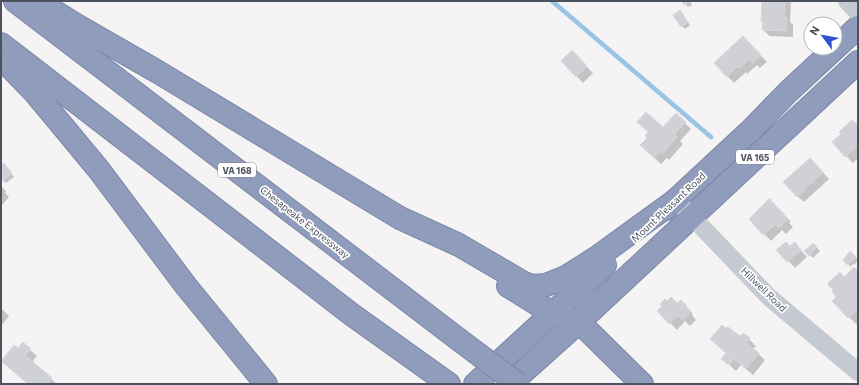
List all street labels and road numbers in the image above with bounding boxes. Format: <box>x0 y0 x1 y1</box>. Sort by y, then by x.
road number: VA 165 <box>736 150 774 164</box>
road number: VA 168 <box>218 163 256 177</box>
street label: Mount Pleasant Road <box>628 169 708 244</box>
street label: Chesapeake Expressway <box>258 183 352 261</box>
street label: Hillwell Road <box>739 264 789 314</box>

